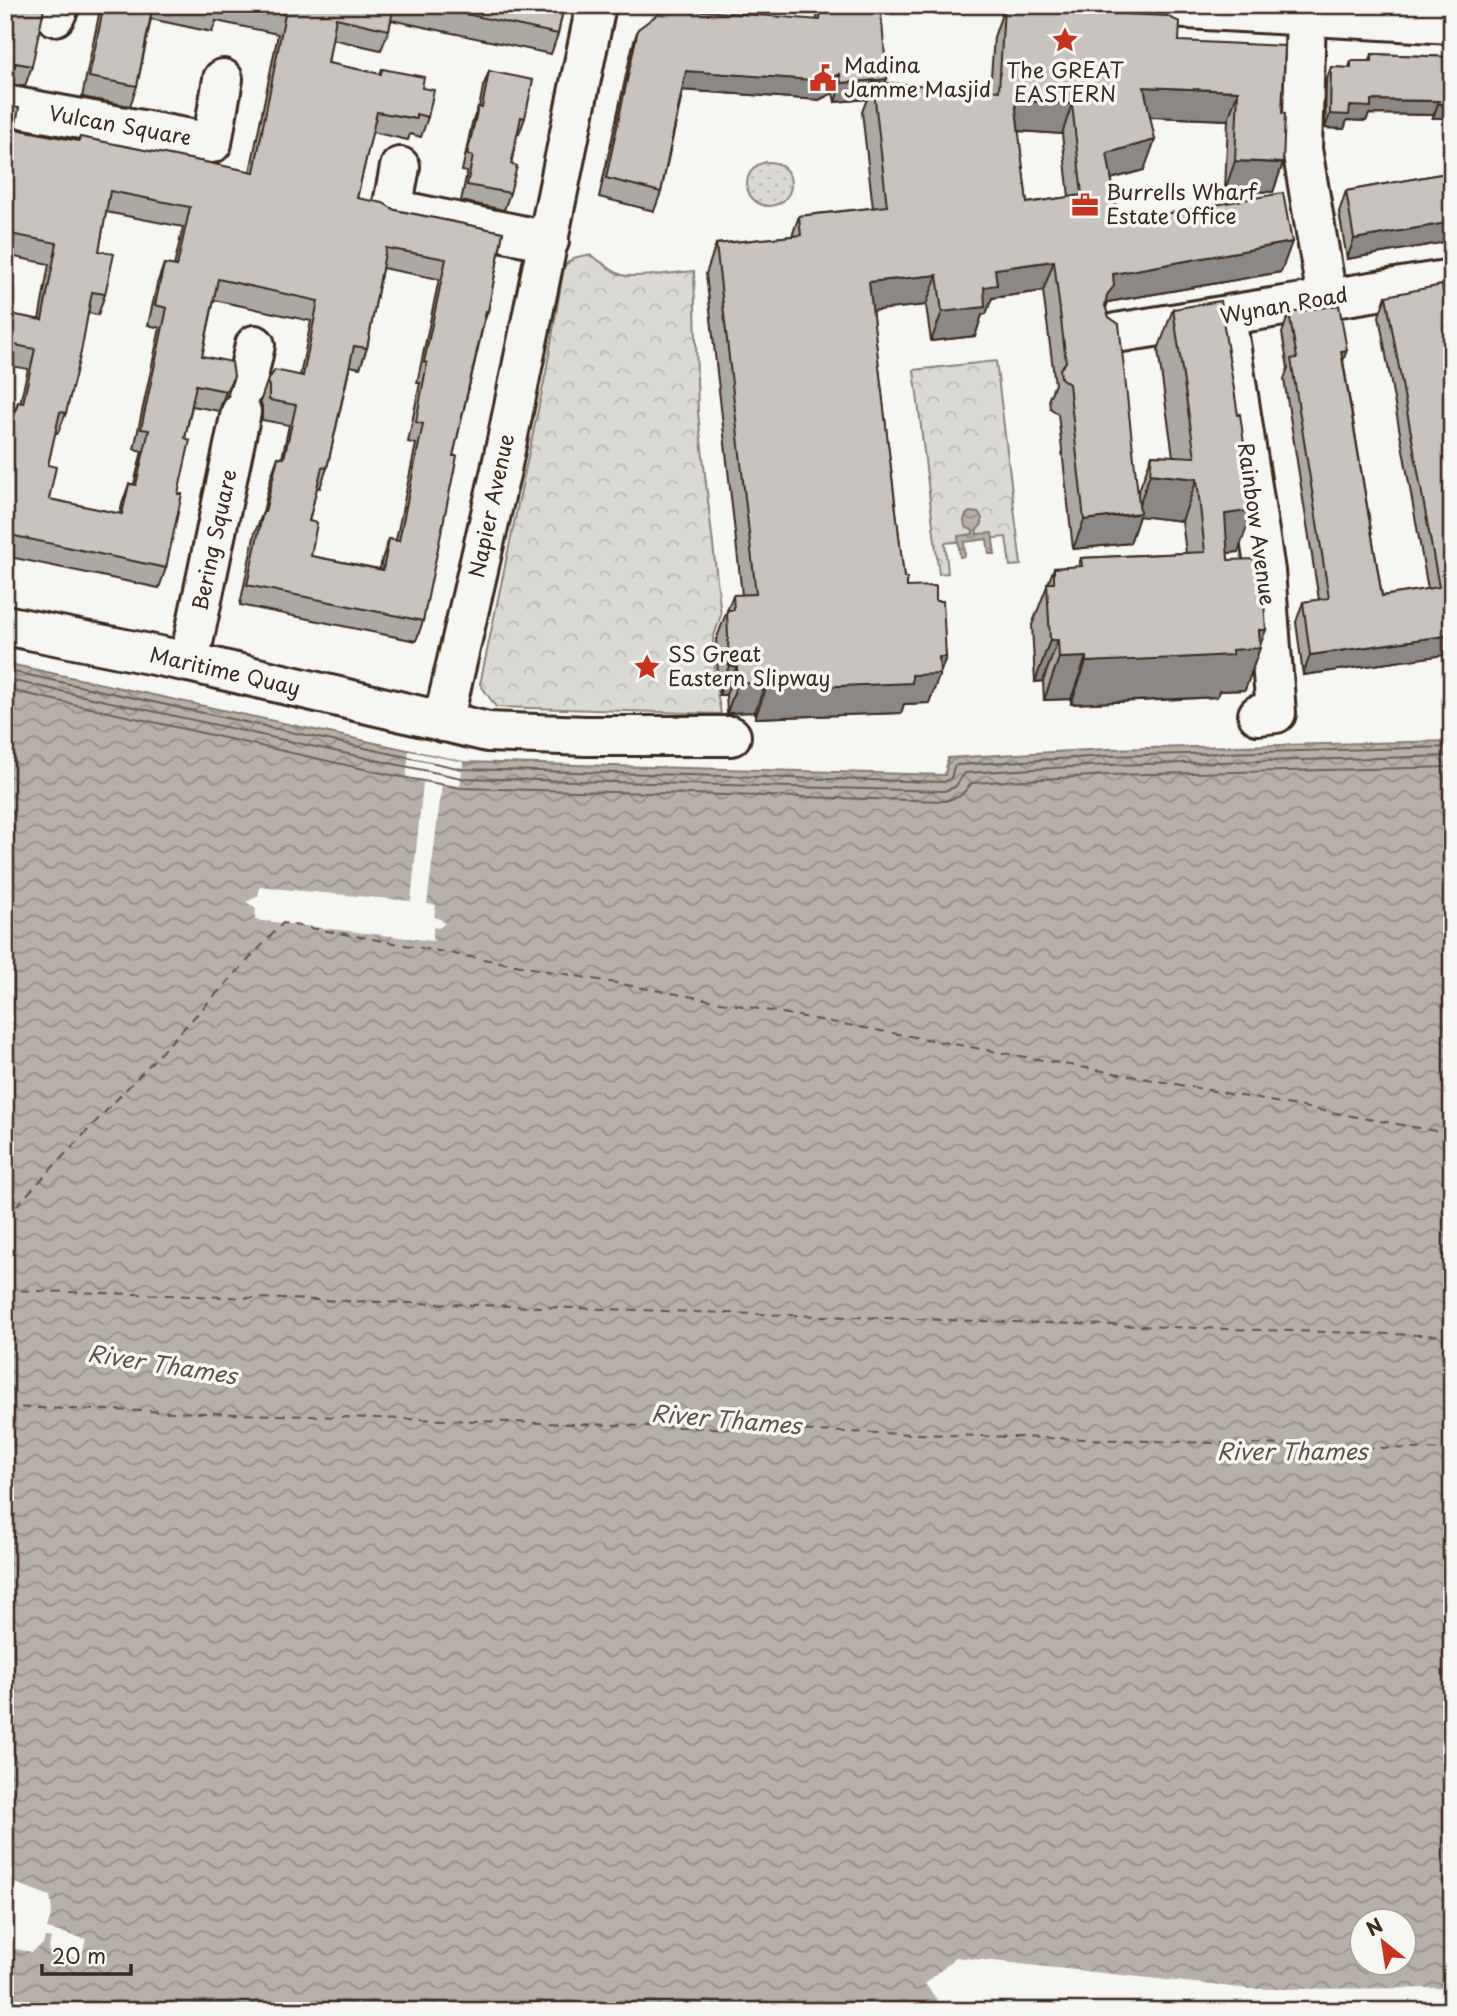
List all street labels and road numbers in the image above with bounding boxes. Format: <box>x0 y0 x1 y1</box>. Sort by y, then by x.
street label: Vulcan Square <box>47 96 194 152</box>
street label: Wynan Road <box>1217 277 1350 331</box>
street label: Napier Avenue <box>459 431 521 581</box>
street label: Rainbow Avenue <box>1231 440 1285 607</box>
street label: Bering Square <box>182 466 244 613</box>
street label: Maritime Quay <box>147 637 304 703</box>

